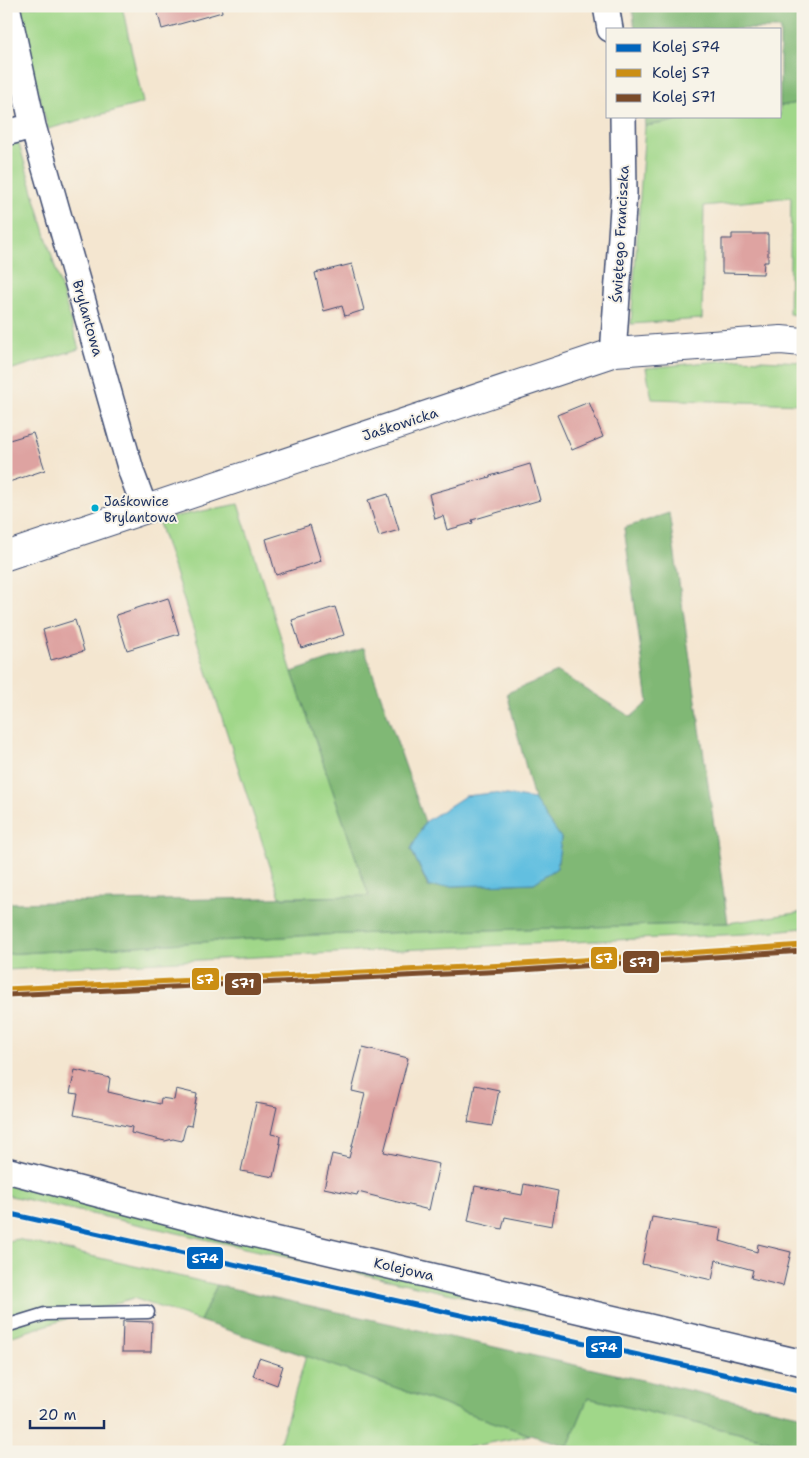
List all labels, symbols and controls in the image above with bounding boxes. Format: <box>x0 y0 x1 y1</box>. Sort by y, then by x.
legend <box>606 28 782 118</box>
text: Kolej S74 <box>652 37 720 57</box>
text: Kolej S7 <box>652 63 710 83</box>
text: Kolej S71 <box>652 87 716 107</box>
street label: Świętego Franciszka <box>607 165 633 303</box>
street label: Brylantowa <box>69 278 108 358</box>
street label: Jaśkowicka <box>360 403 440 445</box>
place label: Jaśkowice Brylantowa <box>104 493 177 526</box>
marker: Jaśkowice Brylantowa <box>90 503 100 513</box>
line badge: S7 <box>590 946 618 970</box>
text: S7 <box>595 949 613 967</box>
line badge: S71 <box>622 950 660 974</box>
text: S71 <box>629 953 653 971</box>
line badge: S7 <box>191 967 220 991</box>
text: S7 <box>196 970 214 988</box>
line badge: S71 <box>224 972 262 996</box>
text: S71 <box>231 974 255 992</box>
line badge: S74 <box>186 1246 224 1270</box>
text: S74 <box>191 1249 219 1267</box>
street label: Kolejowa <box>372 1253 436 1285</box>
line badge: S74 <box>585 1335 623 1359</box>
text: S74 <box>590 1338 618 1356</box>
scale bar <box>30 1398 104 1430</box>
text: 20 m <box>38 1405 77 1425</box>

